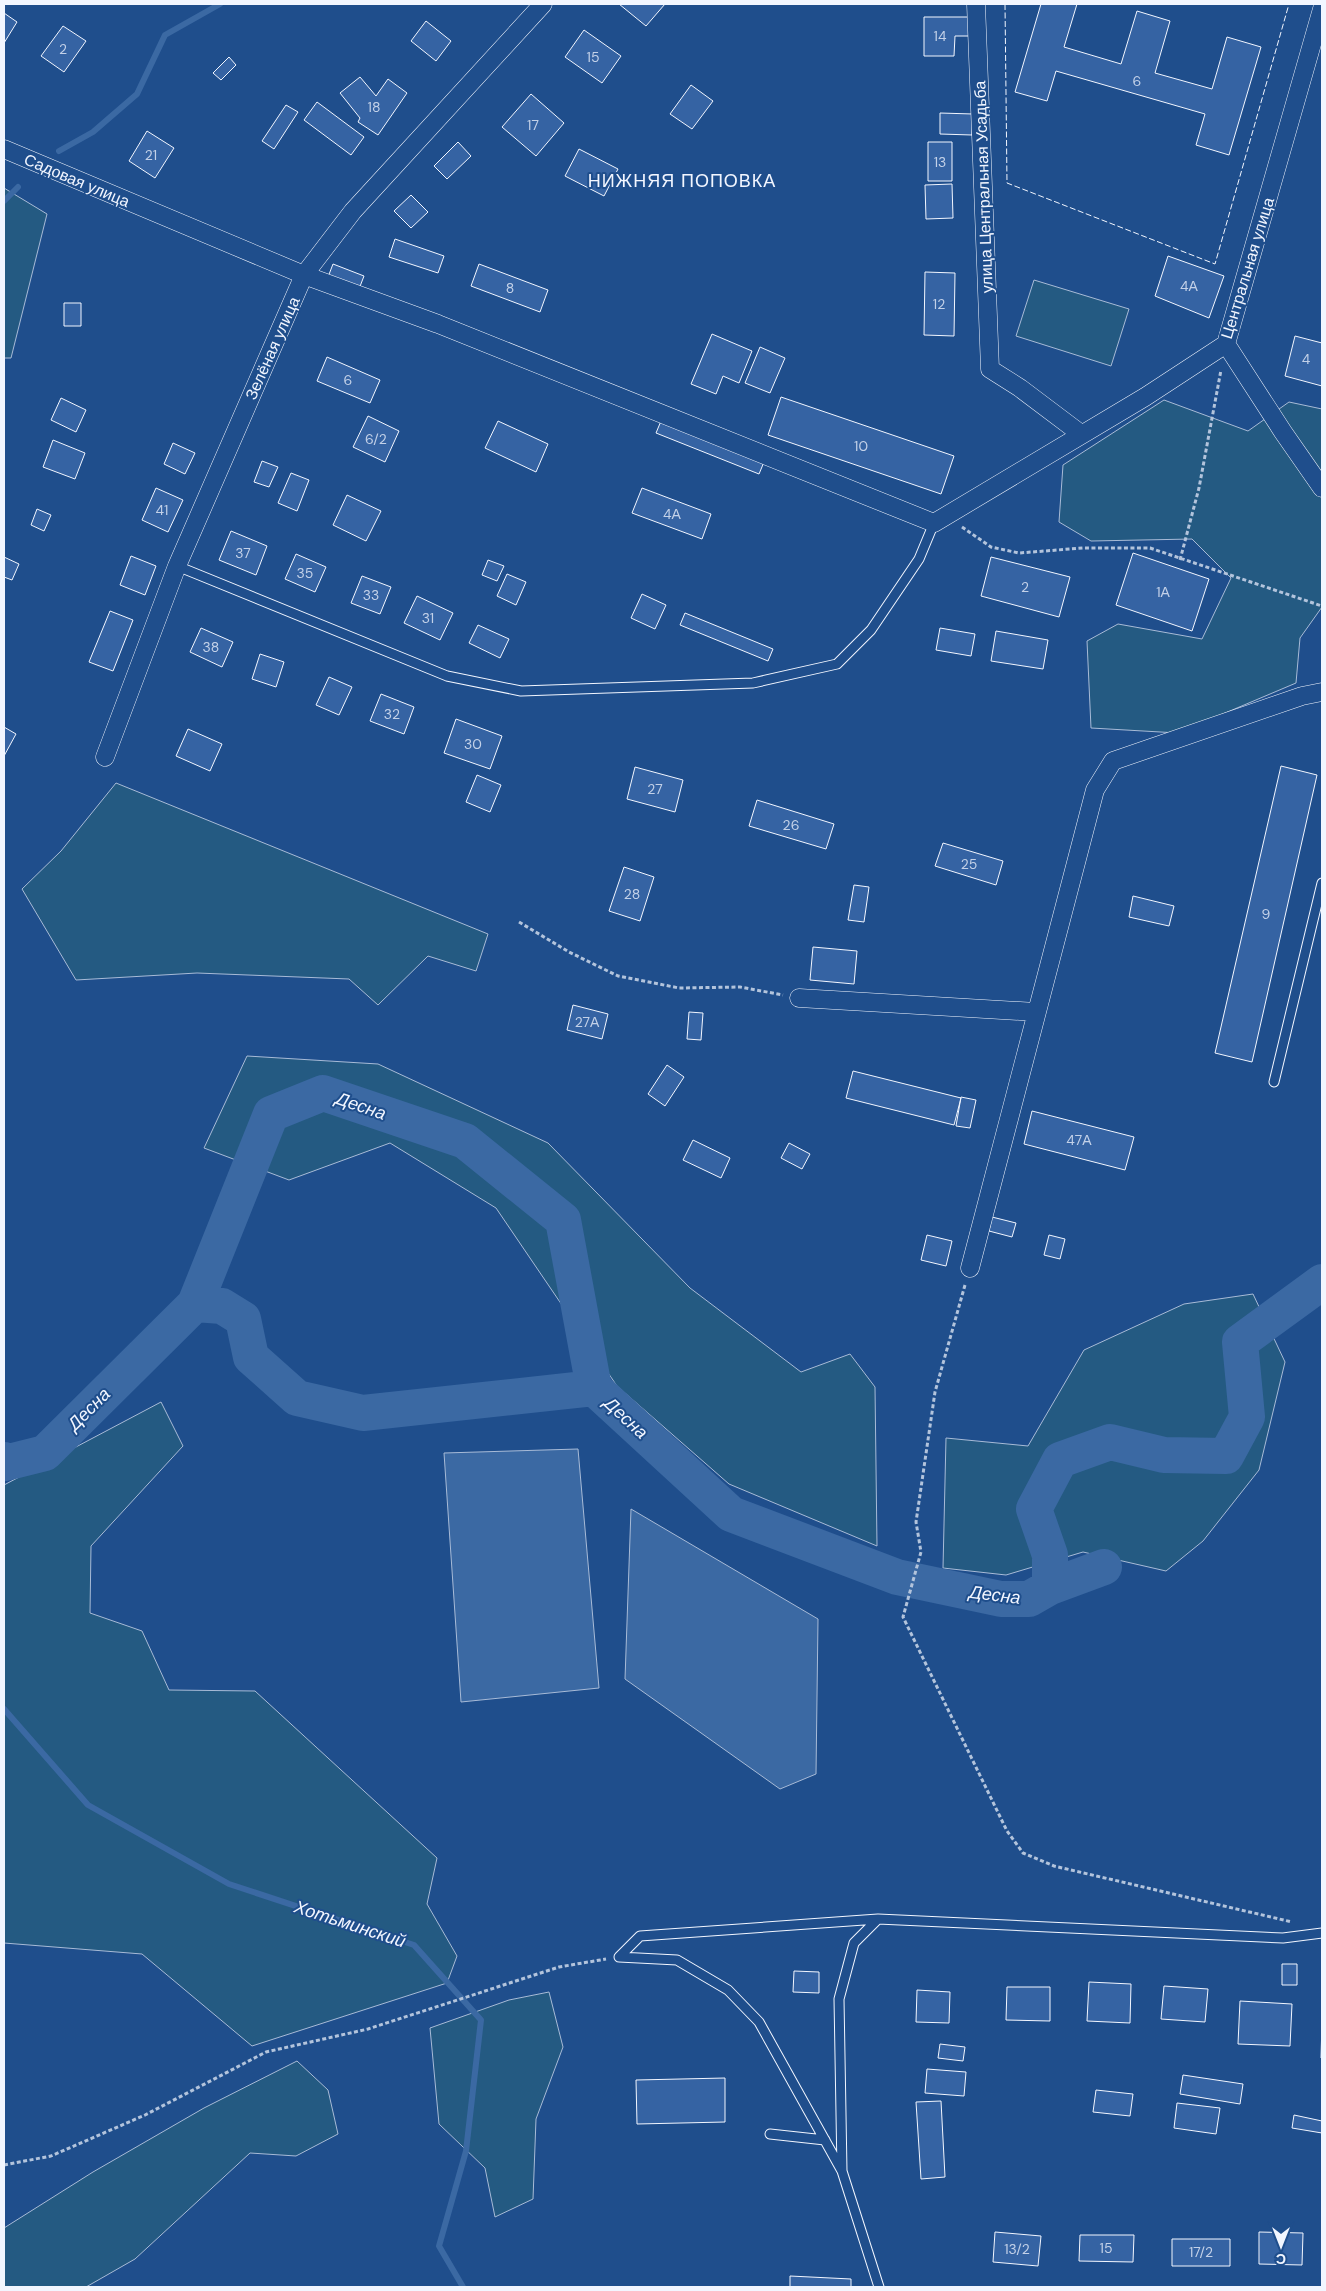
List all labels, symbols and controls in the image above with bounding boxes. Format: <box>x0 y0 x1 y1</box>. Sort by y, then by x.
house number: 14 <box>934 27 947 45</box>
house number: 2 <box>59 40 67 58</box>
house number: 15 <box>587 48 599 66</box>
house number: 6 <box>1133 72 1141 90</box>
street label: улица Центральная Усадьба <box>969 80 998 294</box>
house number: 18 <box>368 98 380 116</box>
house number: 17 <box>527 116 539 134</box>
house number: 21 <box>145 146 157 164</box>
street label: Садовая улица <box>21 149 133 212</box>
house number: 13 <box>934 153 946 171</box>
district label: НИЖНЯЯ ПОПОВКА <box>588 169 776 193</box>
street label: Центральная улица <box>1216 195 1279 342</box>
house number: 4А <box>1180 277 1199 295</box>
house number: 8 <box>506 279 514 297</box>
street label: Зелёная улица <box>240 293 305 403</box>
house number: 12 <box>933 295 945 313</box>
house number: 4 <box>1302 350 1311 368</box>
house number: 6 <box>344 371 352 389</box>
house number: 6/2 <box>365 430 387 448</box>
house number: 10 <box>854 437 868 455</box>
house number: 41 <box>156 501 168 519</box>
house number: 4А <box>663 505 682 523</box>
house number: 37 <box>235 544 251 562</box>
house number: 35 <box>297 564 313 582</box>
house number: 2 <box>1021 578 1029 596</box>
house number: 1А <box>1156 583 1171 601</box>
house number: 33 <box>363 586 379 604</box>
house number: 31 <box>422 609 434 627</box>
house number: 38 <box>203 638 219 656</box>
house number: 32 <box>384 705 400 723</box>
house number: 30 <box>464 735 482 753</box>
house number: 27 <box>647 780 663 798</box>
house number: 26 <box>783 816 799 834</box>
house number: 25 <box>961 855 977 873</box>
house number: 28 <box>624 885 640 903</box>
house number: 9 <box>1262 905 1271 923</box>
house number: 27А <box>575 1013 600 1031</box>
water label: Десна <box>331 1086 389 1126</box>
house number: 47А <box>1066 1131 1092 1149</box>
water label: Десна <box>61 1382 116 1437</box>
water label: Десна <box>598 1390 653 1444</box>
water label: Десна <box>966 1580 1022 1610</box>
water label: Хотьминский <box>290 1894 409 1953</box>
north arrow <box>1256 2221 1306 2271</box>
house number: 15 <box>1100 2239 1112 2257</box>
house number: 13/2 <box>1004 2240 1030 2258</box>
house number: 17/2 <box>1189 2243 1213 2261</box>
text: С <box>1276 2250 1286 2268</box>

